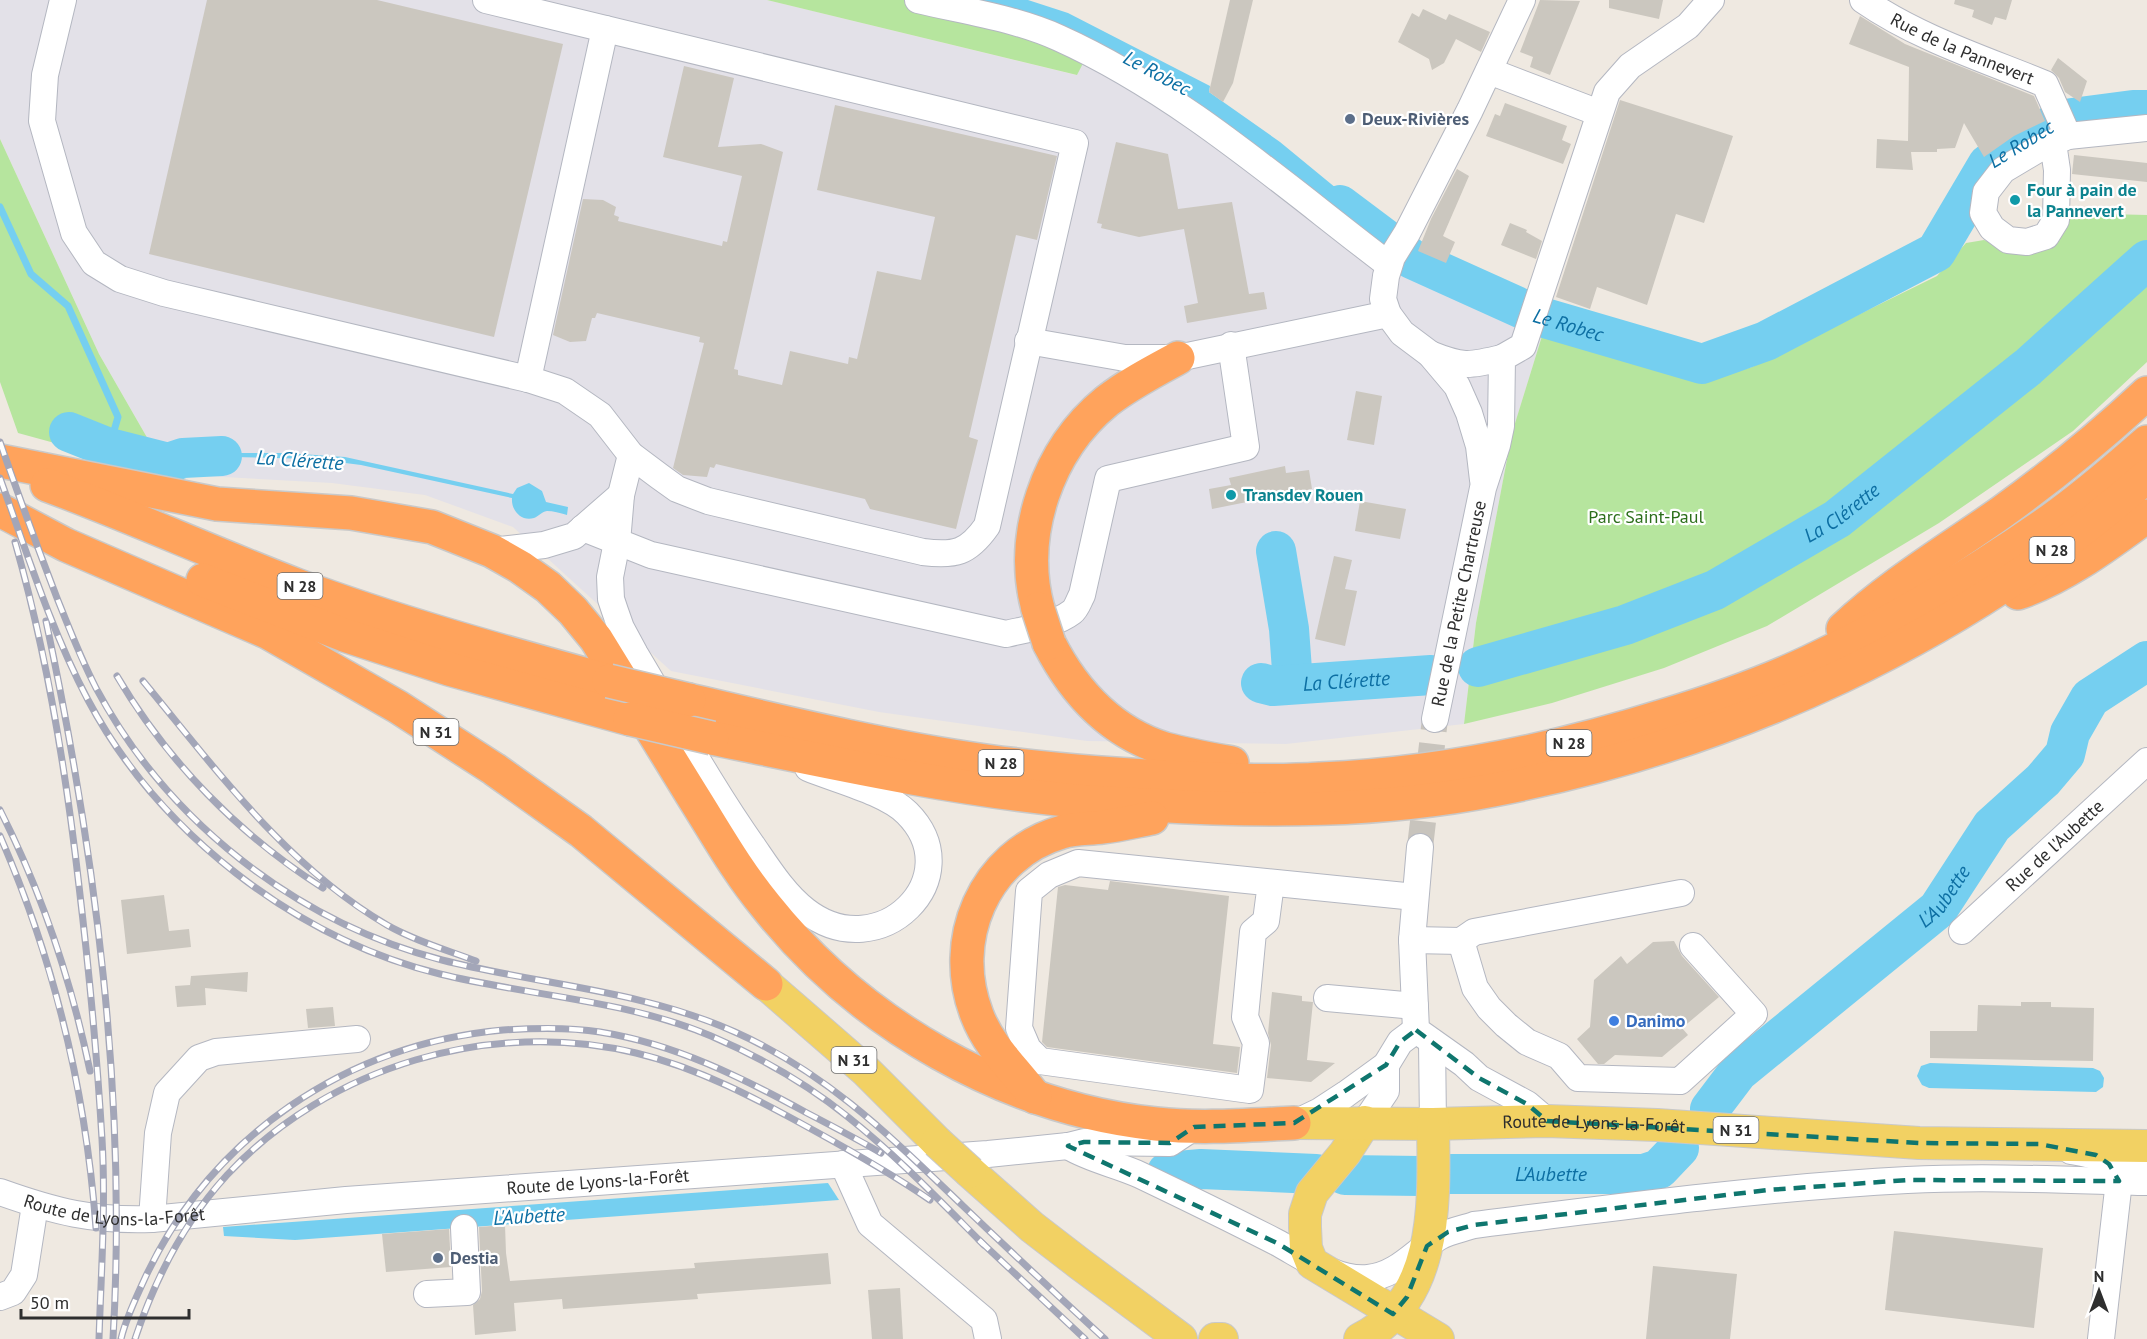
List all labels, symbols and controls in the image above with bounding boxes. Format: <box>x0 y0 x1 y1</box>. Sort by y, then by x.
street label: Rue de la Pannevert <box>1886 7 2038 89</box>
water label: Le Robec <box>1119 45 1196 102</box>
place label: Deux-Rivières <box>1362 107 1469 130</box>
marker: Deux-Rivières <box>1343 112 1357 126</box>
water label: Le Robec <box>1983 114 2059 174</box>
place label: Four à pain de la Pannevert <box>2027 178 2137 222</box>
marker: Four à pain de la Pannevert <box>2008 193 2022 207</box>
water label: Le Robec <box>1530 302 1607 348</box>
water label: La Clérette <box>256 444 345 476</box>
water label: La Clérette <box>1799 477 1886 549</box>
place label: Transdev Rouen <box>1243 483 1363 506</box>
marker: Transdev Rouen <box>1224 488 1238 502</box>
street label: Rue de la Petite Chartreuse <box>1426 498 1491 708</box>
park label: Parc Saint-Paul <box>1588 505 1704 528</box>
road number: N 28 <box>2030 537 2074 563</box>
road number: N 28 <box>278 573 322 599</box>
water label: La Clérette <box>1302 665 1392 697</box>
road number: N 31 <box>414 719 458 745</box>
road number: N 28 <box>1546 730 1592 756</box>
road number: N 28 <box>978 750 1024 776</box>
street label: Rue de l'Aubette <box>2001 795 2108 896</box>
water label: L'Aubette <box>1912 860 1976 933</box>
place label: Danimo <box>1626 1009 1686 1032</box>
marker: Danimo <box>1607 1014 1621 1028</box>
road number: N 31 <box>832 1047 876 1073</box>
street label: Route de Lyons-la-Forêt <box>1502 1109 1686 1138</box>
road number: N 31 <box>1714 1117 1758 1143</box>
water label: L'Aubette <box>1515 1161 1588 1187</box>
street label: Route de Lyons-la-Forêt <box>506 1163 690 1199</box>
street label: Route de Lyons-la-Forêt <box>21 1189 206 1230</box>
water label: L'Aubette <box>492 1201 566 1231</box>
place label: Destia <box>450 1246 499 1269</box>
marker: Destia <box>431 1251 445 1265</box>
north arrow <box>2069 1261 2129 1321</box>
text: N <box>2094 1266 2104 1286</box>
scale bar <box>21 1282 189 1320</box>
text: 50 m <box>30 1291 69 1314</box>

